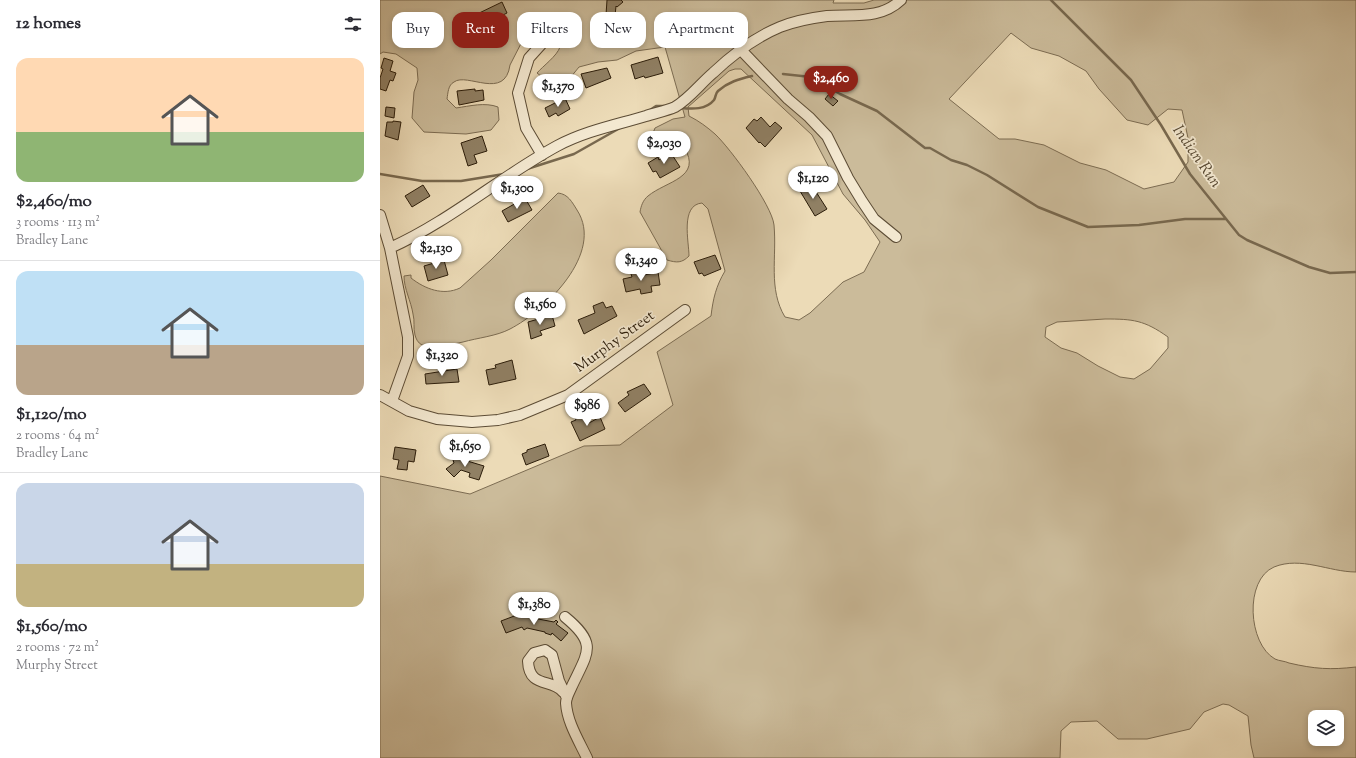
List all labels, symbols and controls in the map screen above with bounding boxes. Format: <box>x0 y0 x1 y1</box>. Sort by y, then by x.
text: 12 homes <box>16 12 81 36</box>
chip: Buy <box>392 12 444 48</box>
chip: Rent <box>452 12 509 48</box>
chip: Filters <box>517 12 582 48</box>
chip: New <box>590 12 646 48</box>
chip: Apartment <box>654 12 748 48</box>
icon: filters <box>342 13 364 35</box>
pin: $2,460 <box>798 66 864 100</box>
text: $2,460 <box>813 70 849 88</box>
pin: $1,370 <box>525 74 591 108</box>
text: $1,370 <box>542 78 575 96</box>
icon: home <box>154 84 226 156</box>
water label: Indian Run <box>1166 121 1226 193</box>
pin: $2,030 <box>631 131 697 165</box>
text: $2,030 <box>647 135 681 153</box>
pin: $1,120 <box>780 166 846 200</box>
text: $1,120 <box>797 170 829 188</box>
pin: $1,300 <box>484 176 550 210</box>
text: $1,300 <box>500 180 534 198</box>
text: $2,460/mo <box>16 190 92 214</box>
text: 3 rooms · 113 m² <box>16 214 100 232</box>
text: Bradley Lane <box>16 232 88 250</box>
pin: $2,130 <box>403 236 469 270</box>
text: $2,130 <box>420 240 452 258</box>
pin: $1,340 <box>608 248 674 282</box>
text: $1,340 <box>624 252 658 270</box>
pin: $1,560 <box>507 292 573 326</box>
text: $1,560 <box>524 296 556 314</box>
icon: home <box>154 297 226 369</box>
street label: Murphy Street <box>571 306 659 378</box>
pin: $1,320 <box>409 343 475 377</box>
text: $1,320 <box>426 347 458 365</box>
pin: $986 <box>563 393 611 427</box>
text: $986 <box>574 397 600 415</box>
text: $1,120/mo <box>16 403 87 427</box>
text: 2 rooms · 64 m² <box>16 427 99 445</box>
pin: $1,650 <box>432 434 498 468</box>
text: $1,650 <box>449 438 481 456</box>
text: Bradley Lane <box>16 445 88 463</box>
icon: home <box>154 509 226 581</box>
pin: $1,380 <box>501 592 567 626</box>
text: $1,380 <box>517 596 551 614</box>
text: $1,560/mo <box>16 615 87 639</box>
text: 2 rooms · 72 m² <box>16 639 99 657</box>
text: Murphy Street <box>16 657 98 675</box>
map controls <box>1308 710 1344 746</box>
button: layers <box>1308 710 1344 746</box>

